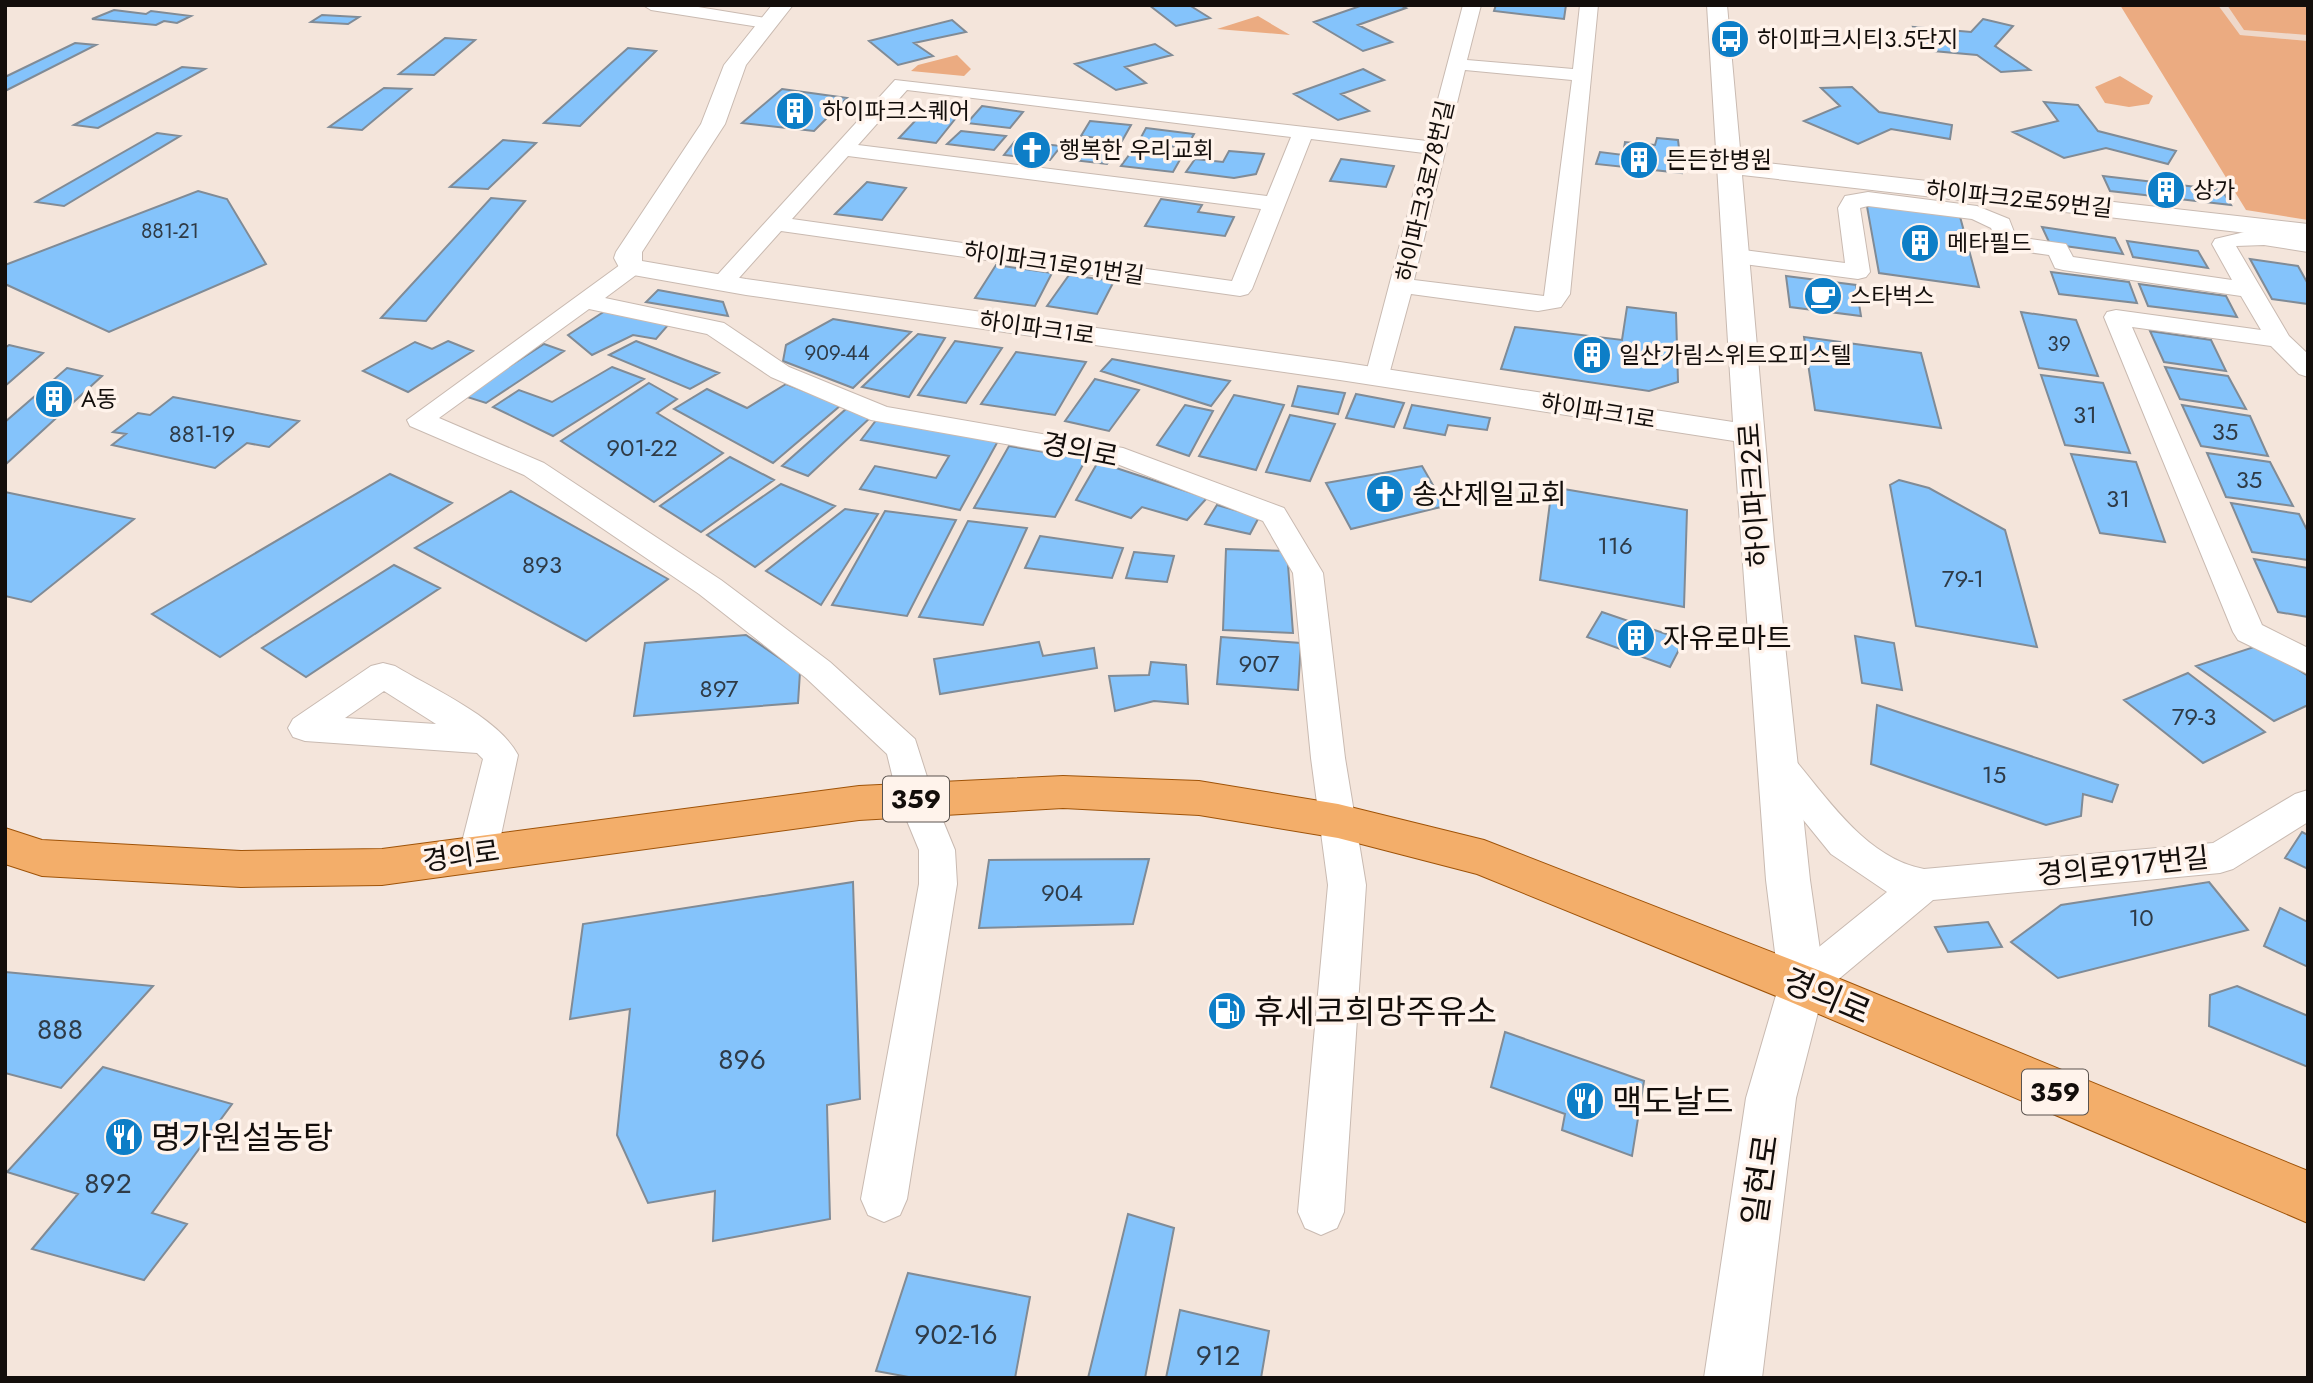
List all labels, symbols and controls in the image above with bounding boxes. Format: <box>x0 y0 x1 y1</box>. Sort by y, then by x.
bus stop icon: 하이파크시티3.5단지 <box>1709 18 1751 60</box>
place label: 하이파크시티3.5단지 <box>1757 22 1958 56</box>
building icon: 하이파크스퀘어 <box>774 90 816 132</box>
place label: 하이파크스퀘어 <box>822 94 970 128</box>
street label: 하이파크3로78번길 <box>1388 97 1462 285</box>
church icon: 행복한 우리교회 <box>1011 129 1053 171</box>
place label: 행복한 우리교회 <box>1059 133 1214 167</box>
building icon: 든든한병원 <box>1618 139 1660 181</box>
place label: 든든한병원 <box>1666 143 1772 177</box>
building icon: 상가 <box>2145 169 2187 211</box>
street label: 하이파크2로59번길 <box>1924 172 2114 226</box>
place label: 상가 <box>2193 173 2235 207</box>
house number: 881-21 <box>141 216 199 246</box>
building icon: 메타필드 <box>1899 222 1941 264</box>
place label: 메타필드 <box>1947 226 2032 260</box>
street label: 하이파크1로91번길 <box>961 233 1147 293</box>
cafe icon: 스타벅스 <box>1802 275 1844 317</box>
place label: 스타벅스 <box>1850 279 1935 313</box>
street label: 하이파크1로 <box>977 303 1097 353</box>
house number: 39 <box>2047 329 2071 359</box>
building icon: 일산가림스위트오피스텔 <box>1571 334 1613 376</box>
house number: 909-44 <box>804 338 870 368</box>
place label: 일산가림스위트오피스텔 <box>1619 338 1852 372</box>
building icon: A동 <box>33 378 75 420</box>
place label: A동 <box>81 382 117 416</box>
street label: 하이파크1로 <box>1538 385 1658 437</box>
house number: 31 <box>2073 397 2097 432</box>
house number: 35 <box>2212 414 2238 449</box>
house number: 881-19 <box>169 416 235 451</box>
street label: 하이파크2로 <box>1729 421 1779 569</box>
street label: 경의로 <box>1038 423 1122 477</box>
house number: 901-22 <box>606 430 678 465</box>
house number: 35 <box>2236 462 2262 497</box>
church icon: 송산제일교회 <box>1364 473 1406 515</box>
place label: 송산제일교회 <box>1412 474 1567 515</box>
house number: 31 <box>2106 481 2130 516</box>
house number: 116 <box>1597 528 1633 563</box>
house number: 893 <box>522 547 562 582</box>
house number: 79-1 <box>1942 561 1984 596</box>
building icon: 자유로마트 <box>1615 617 1657 659</box>
place label: 자유로마트 <box>1663 618 1792 659</box>
house number: 907 <box>1239 646 1280 681</box>
house number: 897 <box>700 671 739 706</box>
house number: 79-3 <box>2172 699 2216 734</box>
house number: 15 <box>1982 757 2006 792</box>
road number: 359 <box>883 776 949 821</box>
street label: 경의로 <box>420 830 502 882</box>
street label: 경의로917번길 <box>2035 837 2211 895</box>
house number: 904 <box>1041 875 1083 910</box>
house number: 10 <box>2128 900 2154 935</box>
street label: 경의로 <box>1776 957 1878 1035</box>
place label: 휴세코희망주유소 <box>1254 988 1497 1035</box>
fuel station icon: 휴세코희망주유소 <box>1206 990 1248 1032</box>
house number: 888 <box>37 1009 83 1050</box>
house number: 896 <box>718 1039 766 1080</box>
road number: 359 <box>2022 1070 2088 1114</box>
place label: 맥도날드 <box>1612 1078 1733 1125</box>
restaurant icon: 맥도날드 <box>1564 1080 1606 1122</box>
place label: 명가원설농탕 <box>151 1114 333 1161</box>
restaurant icon: 명가원설농탕 <box>103 1116 145 1158</box>
street label: 일현로 <box>1730 1132 1790 1228</box>
house number: 892 <box>84 1163 132 1204</box>
house number: 902-16 <box>914 1314 998 1355</box>
house number: 912 <box>1196 1335 1240 1376</box>

